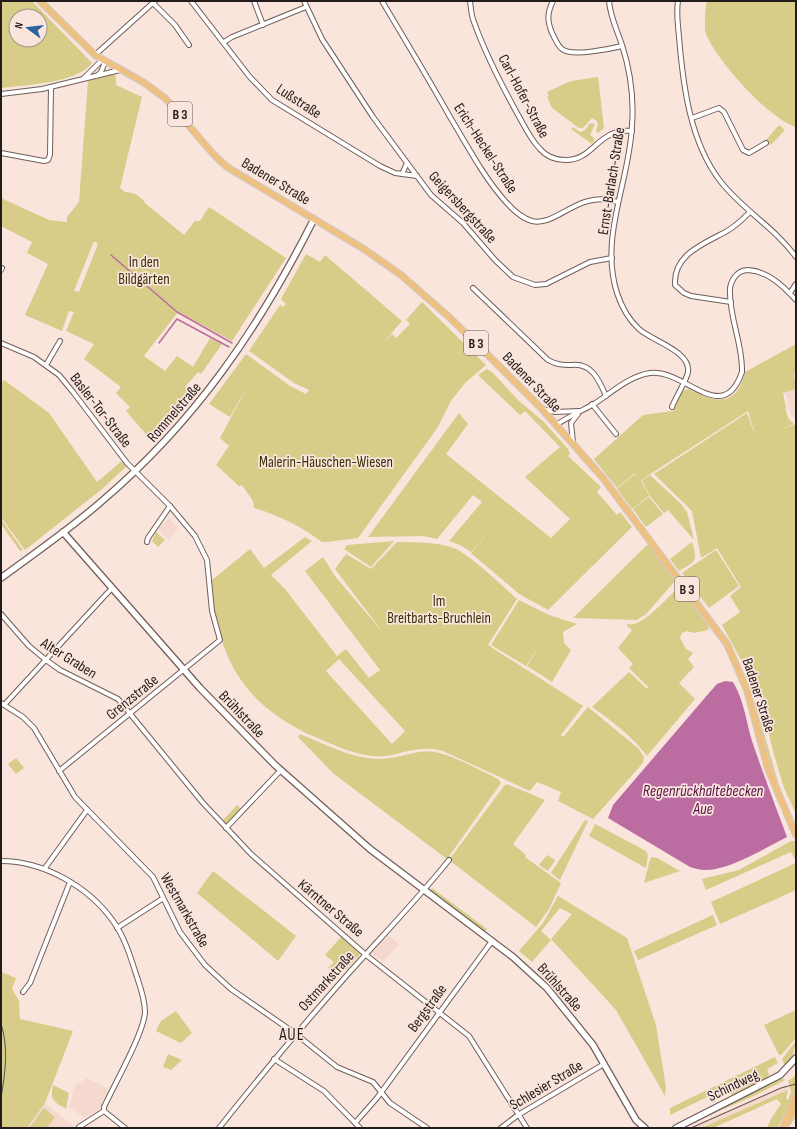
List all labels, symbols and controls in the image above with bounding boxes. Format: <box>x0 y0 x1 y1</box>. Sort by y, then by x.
north arrow <box>8 8 48 48</box>
text: N <box>12 21 26 30</box>
street label: Carl-Hofer-Straße <box>494 51 554 141</box>
street label: Lußstraße <box>272 80 325 123</box>
street label: Erich-Heckel-Straße <box>449 100 522 197</box>
road number: B 3 <box>168 102 192 126</box>
street label: Ernst-Barlach-Straße <box>594 126 629 236</box>
street label: Badener Straße <box>238 153 314 209</box>
street label: Geigersbergstraße <box>424 167 501 247</box>
park label: In den Bildgärten <box>118 253 170 289</box>
road number: B 3 <box>464 331 488 355</box>
street label: Badener Straße <box>498 348 565 417</box>
street label: Basler-Tor-Straße <box>65 369 136 452</box>
street label: Rommelstraße <box>143 378 206 446</box>
park label: Malerin-Häuschen-Wiesen <box>259 453 393 472</box>
road number: B 3 <box>675 577 699 601</box>
park label: Im Breitbarts-Bruchlein <box>387 592 491 628</box>
street label: Alter Graben <box>36 633 100 683</box>
street label: Badener Straße <box>738 656 779 735</box>
street label: Grenzstraße <box>102 671 162 724</box>
street label: Brühlstraße <box>214 687 269 742</box>
water label: Regenrückhaltebecken Aue <box>643 782 764 819</box>
street label: Westmarkstraße <box>156 870 214 951</box>
street label: Kärntner Straße <box>294 875 368 941</box>
street label: Ostmarkstraße <box>294 947 358 1015</box>
street label: Brühlstraße <box>533 959 586 1015</box>
street label: Bergstraße <box>404 981 451 1036</box>
district label: AUE <box>278 1025 305 1045</box>
street label: Schlesier Straße <box>506 1056 586 1115</box>
street label: Schindweg <box>704 1065 762 1106</box>

